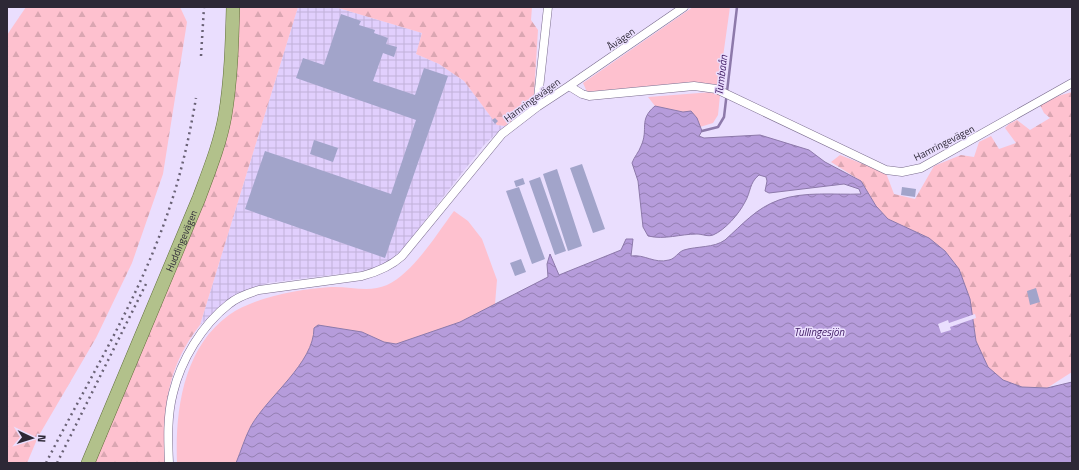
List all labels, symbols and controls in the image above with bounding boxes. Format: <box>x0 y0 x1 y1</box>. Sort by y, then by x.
street label: Åvägen <box>604 24 638 54</box>
water label: Tumbaån <box>711 53 731 96</box>
street label: Hamringevägen <box>501 74 563 126</box>
street label: Hamringevägen <box>911 121 977 165</box>
street label: Huddingevägen <box>162 208 201 274</box>
water label: Tullingesjön <box>794 324 845 340</box>
north arrow <box>12 418 52 458</box>
text: N <box>34 434 50 443</box>

